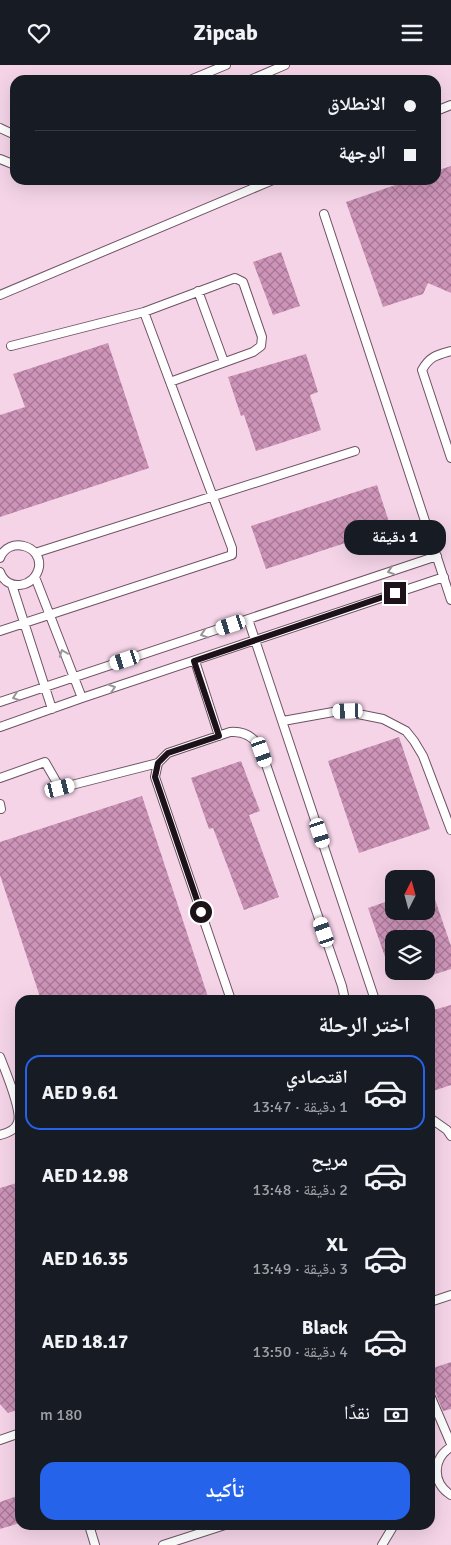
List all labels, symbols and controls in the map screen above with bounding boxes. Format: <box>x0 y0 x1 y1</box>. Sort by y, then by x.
icon: heart <box>25 19 53 47</box>
text: Zipcab <box>193 19 258 46</box>
icon: menu <box>398 19 426 47</box>
text: الانطلاق <box>327 92 386 116</box>
text: الوجهة <box>338 141 386 165</box>
callout: 1 دقيقة <box>344 521 446 555</box>
text: 1 دقيقة <box>372 527 418 547</box>
one-way arrow <box>387 566 396 576</box>
route end <box>384 582 406 604</box>
car <box>214 613 247 637</box>
one-way arrow <box>200 628 208 638</box>
car <box>108 648 141 672</box>
one-way arrow <box>59 649 70 658</box>
one-way arrow <box>107 684 116 694</box>
one-way arrow <box>13 691 21 701</box>
car <box>332 703 363 719</box>
car <box>250 735 273 769</box>
car <box>43 777 76 799</box>
car <box>308 816 331 850</box>
north arrow <box>385 870 435 920</box>
map controls <box>385 870 435 980</box>
route start <box>190 901 212 923</box>
car <box>312 915 335 949</box>
button: layers <box>385 930 435 980</box>
text: اختر الرحلة <box>318 1011 410 1038</box>
text: اقتصادي <box>286 1065 348 1089</box>
icon: car <box>363 1070 408 1115</box>
text: AED 9.61 <box>42 1081 118 1105</box>
text: 1 دقيقة · 13:47 <box>253 1097 348 1117</box>
text: مريح <box>311 1148 348 1172</box>
icon: car <box>363 1153 408 1198</box>
text: AED 12.98 <box>42 1164 128 1188</box>
text: 2 دقيقة · 13:48 <box>253 1180 348 1200</box>
text: XL <box>326 1233 348 1257</box>
icon: car <box>363 1236 408 1281</box>
text: AED 16.35 <box>42 1247 128 1271</box>
text: 3 دقيقة · 13:49 <box>253 1259 348 1279</box>
text: Black <box>302 1316 348 1340</box>
icon: car <box>363 1319 408 1364</box>
text: AED 18.17 <box>42 1330 128 1354</box>
text: 4 دقيقة · 13:50 <box>253 1342 348 1362</box>
text: نقدًا <box>344 1401 370 1425</box>
icon: cash <box>382 1401 410 1429</box>
text: 180 m <box>40 1405 82 1425</box>
button: تأكيد <box>40 1462 410 1520</box>

